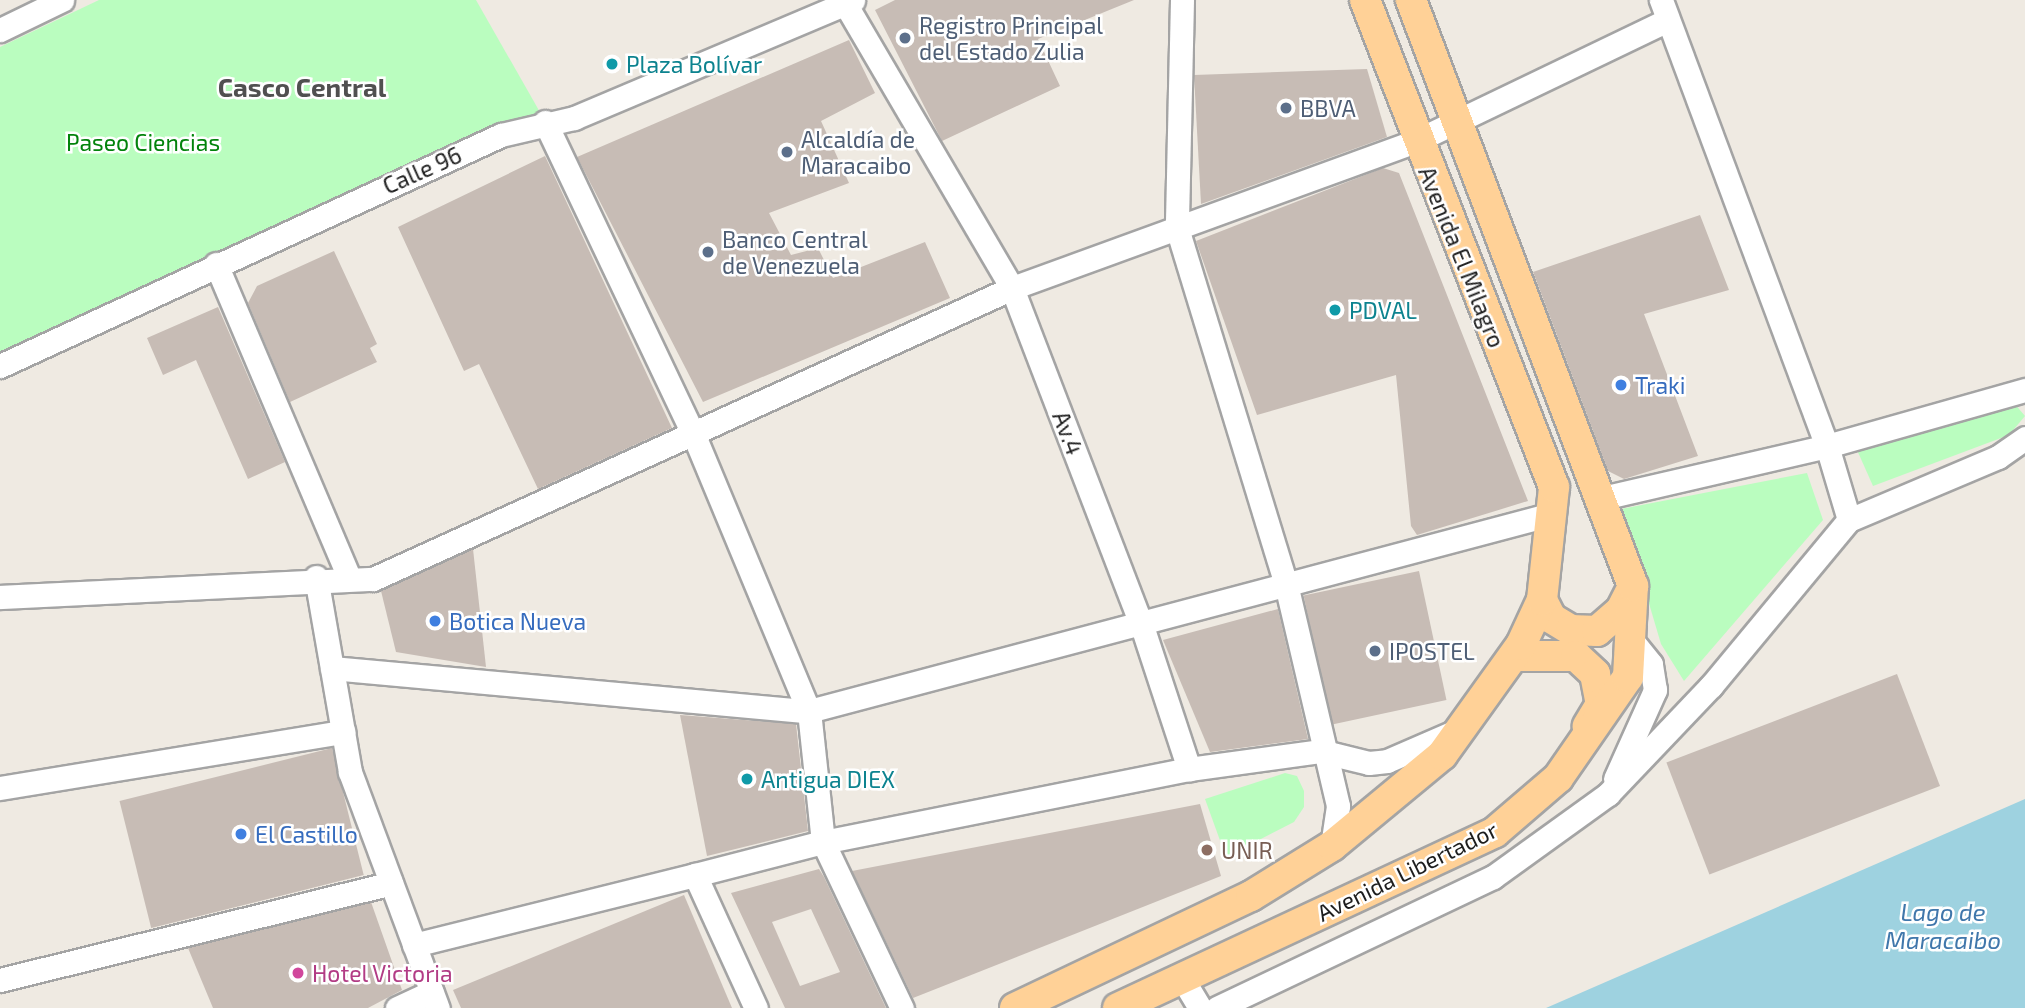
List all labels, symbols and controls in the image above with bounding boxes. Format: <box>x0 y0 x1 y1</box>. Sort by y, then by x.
place label: Registro Principal del Estado Zulia <box>919 11 1103 65</box>
marker: Registro Principal del Estado Zulia <box>897 30 913 46</box>
place label: Plaza Bolívar <box>626 50 762 78</box>
marker: Plaza Bolívar <box>604 56 620 72</box>
district label: Casco Central <box>218 71 386 103</box>
place label: BBVA <box>1300 94 1356 122</box>
marker: BBVA <box>1278 100 1294 116</box>
place label: Alcaldía de Maracaibo <box>801 125 915 179</box>
park label: Paseo Ciencias <box>66 128 220 156</box>
street label: Calle 96 <box>378 140 466 200</box>
marker: Alcaldía de Maracaibo <box>779 144 795 160</box>
street label: Avenida El Milagro <box>1413 162 1511 352</box>
place label: Banco Central de Venezuela <box>722 225 868 279</box>
marker: Banco Central de Venezuela <box>700 244 716 260</box>
place label: PDVAL <box>1349 296 1417 324</box>
marker: PDVAL <box>1327 302 1343 318</box>
place label: Traki <box>1635 371 1685 399</box>
marker: Traki <box>1613 377 1629 393</box>
street label: Av.4 <box>1047 407 1089 459</box>
place label: Botica Nueva <box>449 607 586 635</box>
marker: Botica Nueva <box>427 613 443 629</box>
place label: IPOSTEL <box>1389 637 1475 665</box>
marker: IPOSTEL <box>1367 643 1383 659</box>
place label: Antigua DIEX <box>761 765 895 793</box>
marker: Antigua DIEX <box>739 771 755 787</box>
street label: Avenida Libertador <box>1312 815 1502 927</box>
place label: El Castillo <box>255 820 358 848</box>
marker: El Castillo <box>233 826 249 842</box>
place label: UNIR <box>1221 836 1273 864</box>
marker: UNIR <box>1199 842 1215 858</box>
water label: Lago de Maracaibo <box>1885 898 2001 954</box>
place label: Hotel Victoria <box>312 959 454 987</box>
marker: Hotel Victoria <box>290 965 306 981</box>

